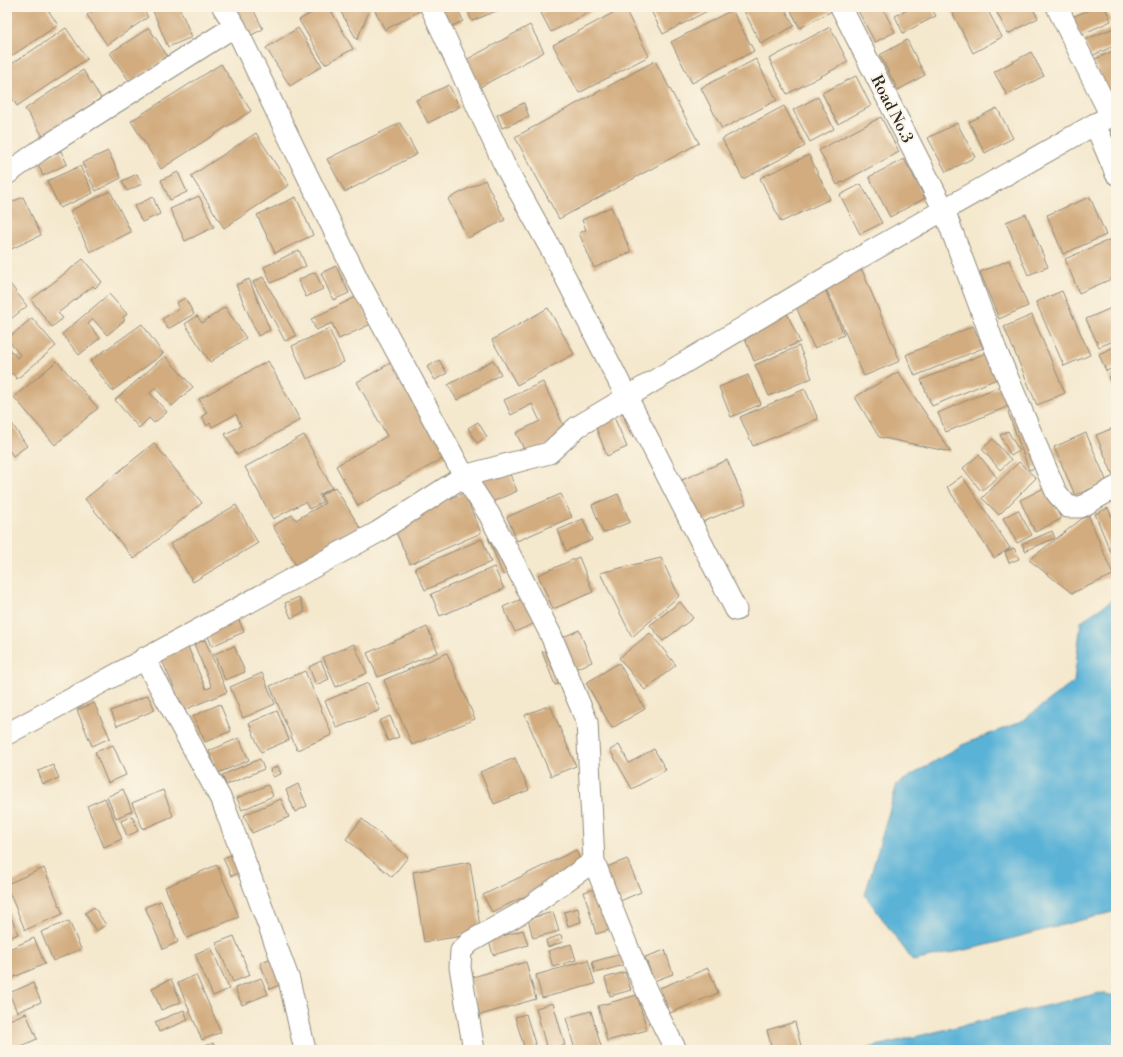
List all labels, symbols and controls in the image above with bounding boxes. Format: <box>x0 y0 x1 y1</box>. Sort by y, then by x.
street label: Road No.3 <box>866 72 918 147</box>

